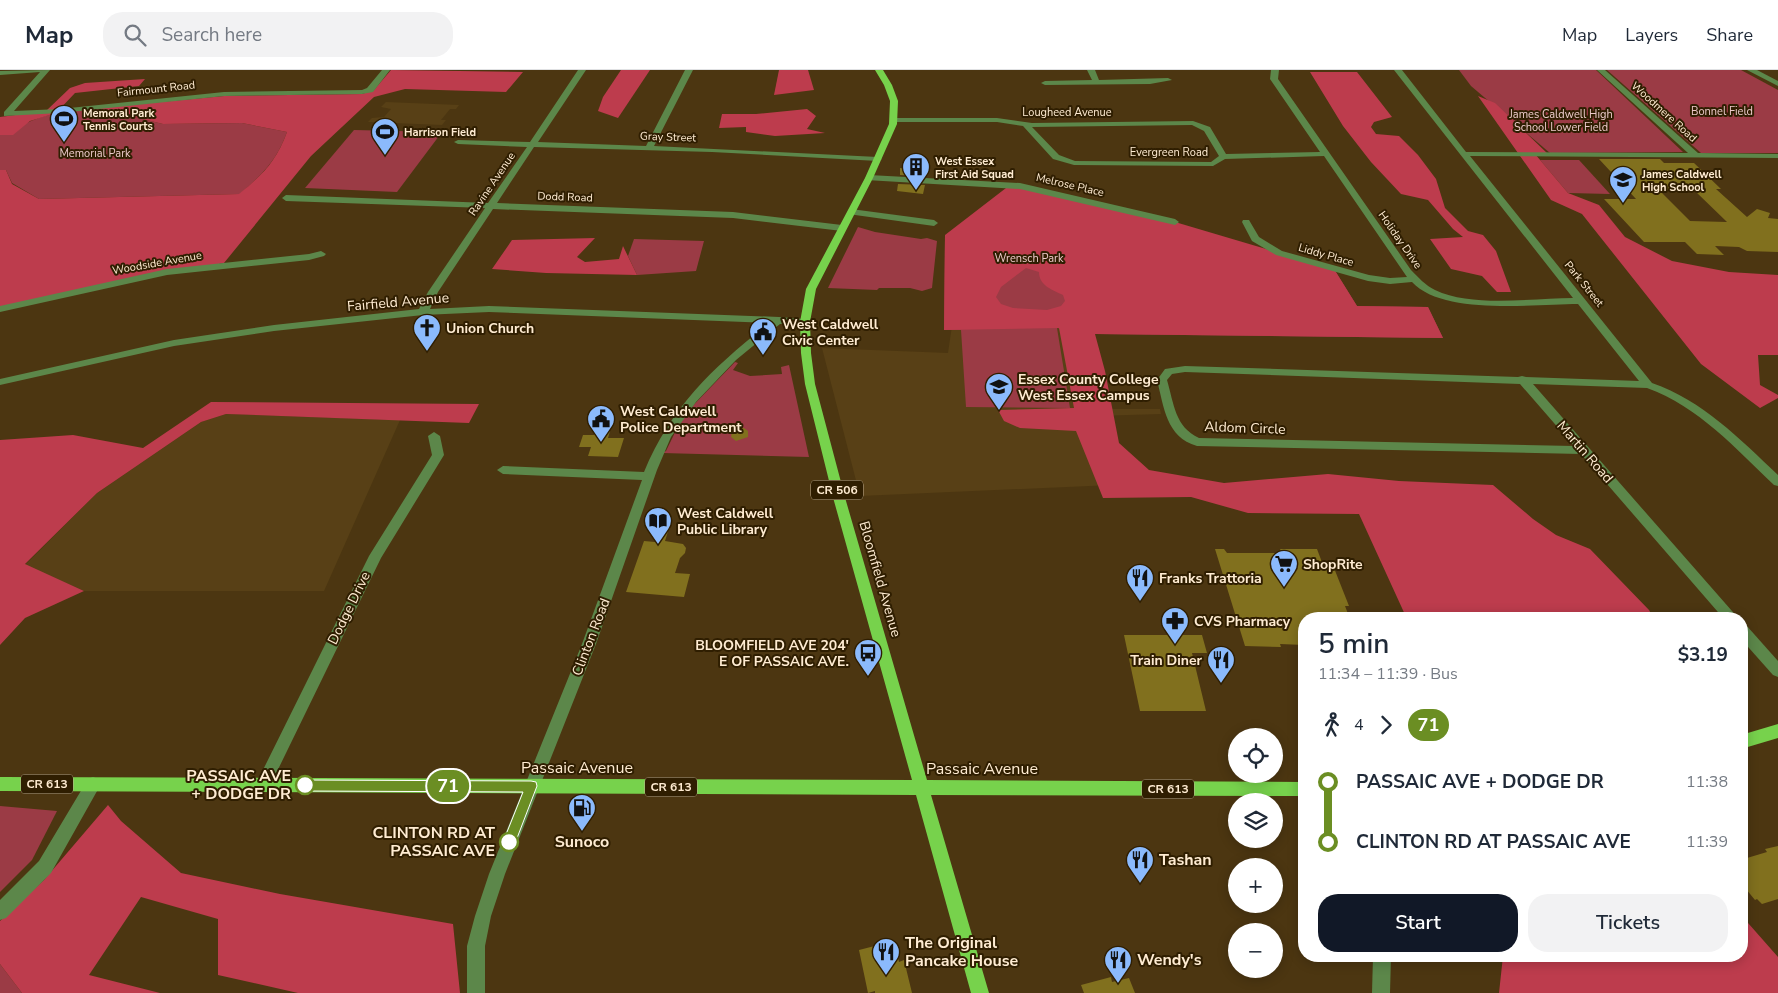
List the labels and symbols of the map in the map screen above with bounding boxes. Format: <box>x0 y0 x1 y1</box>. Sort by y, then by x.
street label: Fairmount Road <box>116 77 196 101</box>
street label: Woodmere Road <box>1628 78 1700 146</box>
sports icon: Memoral Park Tennis Courts <box>49 104 79 143</box>
park label: Bonnel Field <box>1691 104 1753 119</box>
street label: Lougheed Avenue <box>1022 105 1112 120</box>
place label: Memoral Park Tennis Courts <box>83 106 155 134</box>
park label: James Caldwell High School Lower Field <box>1508 107 1613 135</box>
sports icon: Harrison Field <box>370 117 400 156</box>
place label: Harrison Field <box>404 125 476 140</box>
street label: Gray Street <box>640 129 696 145</box>
street label: Evergreen Road <box>1130 145 1208 160</box>
park label: Memorial Park <box>59 146 131 161</box>
street label: Ravine Avenue <box>465 149 519 219</box>
building icon: West Essex First Aid Squad <box>901 152 931 191</box>
place label: West Essex First Aid Squad <box>935 154 1014 182</box>
school or university icon: James Caldwell High School <box>1608 165 1638 204</box>
place label: James Caldwell High School <box>1641 167 1722 195</box>
street label: Melrose Place <box>1035 170 1106 200</box>
street label: Dodd Road <box>537 189 593 205</box>
street label: Holiday Drive <box>1375 208 1425 272</box>
street label: Liddy Place <box>1297 240 1355 270</box>
street label: Woodside Avenue <box>111 248 203 278</box>
park label: Wrensch Park <box>995 251 1064 266</box>
street label: Park Street <box>1561 258 1607 310</box>
street label: Fairfield Avenue <box>346 288 450 316</box>
church icon: Union Church <box>412 313 442 352</box>
place label: West Caldwell Civic Center <box>782 315 879 350</box>
public building icon: West Caldwell Civic Center <box>748 317 778 356</box>
place label: Union Church <box>446 319 534 338</box>
place label: Essex County College West Essex Campus <box>1018 370 1159 405</box>
school or university icon: Essex County College West Essex Campus <box>984 372 1014 411</box>
place label: West Caldwell Police Department <box>620 402 742 437</box>
public building icon: West Caldwell Police Department <box>586 404 616 443</box>
street label: Aldom Circle <box>1204 417 1286 439</box>
street label: Martin Road <box>1553 417 1617 487</box>
road number: CR 506 <box>811 480 863 500</box>
place label: West Caldwell Public Library <box>677 504 774 539</box>
library icon: West Caldwell Public Library <box>643 506 673 545</box>
street label: Bloomfield Avenue <box>854 519 906 639</box>
supermarket icon: ShopRite <box>1269 549 1299 588</box>
place label: ShopRite <box>1303 555 1363 574</box>
restaurant icon: Franks Trattoria <box>1125 563 1155 602</box>
street label: Dodge Drive <box>323 568 375 648</box>
place label: Franks Trattoria <box>1159 569 1262 588</box>
street label: Clinton Road <box>568 596 614 678</box>
pharmacy icon: CVS Pharmacy <box>1160 606 1190 645</box>
place label: CVS Pharmacy <box>1194 612 1291 631</box>
place label: BLOOMFIELD AVE 204' E OF PASSAIC AVE. <box>695 636 849 671</box>
bus stop icon: BLOOMFIELD AVE 204' E OF PASSAIC AVE. <box>853 638 883 677</box>
restaurant icon: Train Diner <box>1206 645 1236 684</box>
place label: Train Diner <box>1130 651 1202 670</box>
street label: Passaic Avenue <box>521 757 633 779</box>
street label: Passaic Avenue <box>926 758 1038 780</box>
place label: PASSAIC AVE + DODGE DR <box>186 765 291 805</box>
line badge: 71 <box>426 770 470 802</box>
road number: CR 613 <box>21 774 73 794</box>
marker: PASSAIC AVE + DODGE DR <box>295 775 315 795</box>
road number: CR 613 <box>645 778 697 796</box>
road number: CR 613 <box>1142 780 1194 799</box>
fuel station icon: Sunoco <box>567 793 597 832</box>
place label: CLINTON RD AT PASSAIC AVE <box>373 822 495 862</box>
place label: Sunoco <box>555 831 609 853</box>
marker: CLINTON RD AT PASSAIC AVE <box>499 832 519 852</box>
restaurant icon: Tashan <box>1125 845 1155 884</box>
place label: Tashan <box>1159 849 1212 871</box>
place label: The Original Pancake House <box>905 932 1018 972</box>
restaurant icon: The Original Pancake House <box>871 937 901 976</box>
restaurant icon: Wendy's <box>1103 945 1133 984</box>
place label: Wendy's <box>1137 949 1202 971</box>

